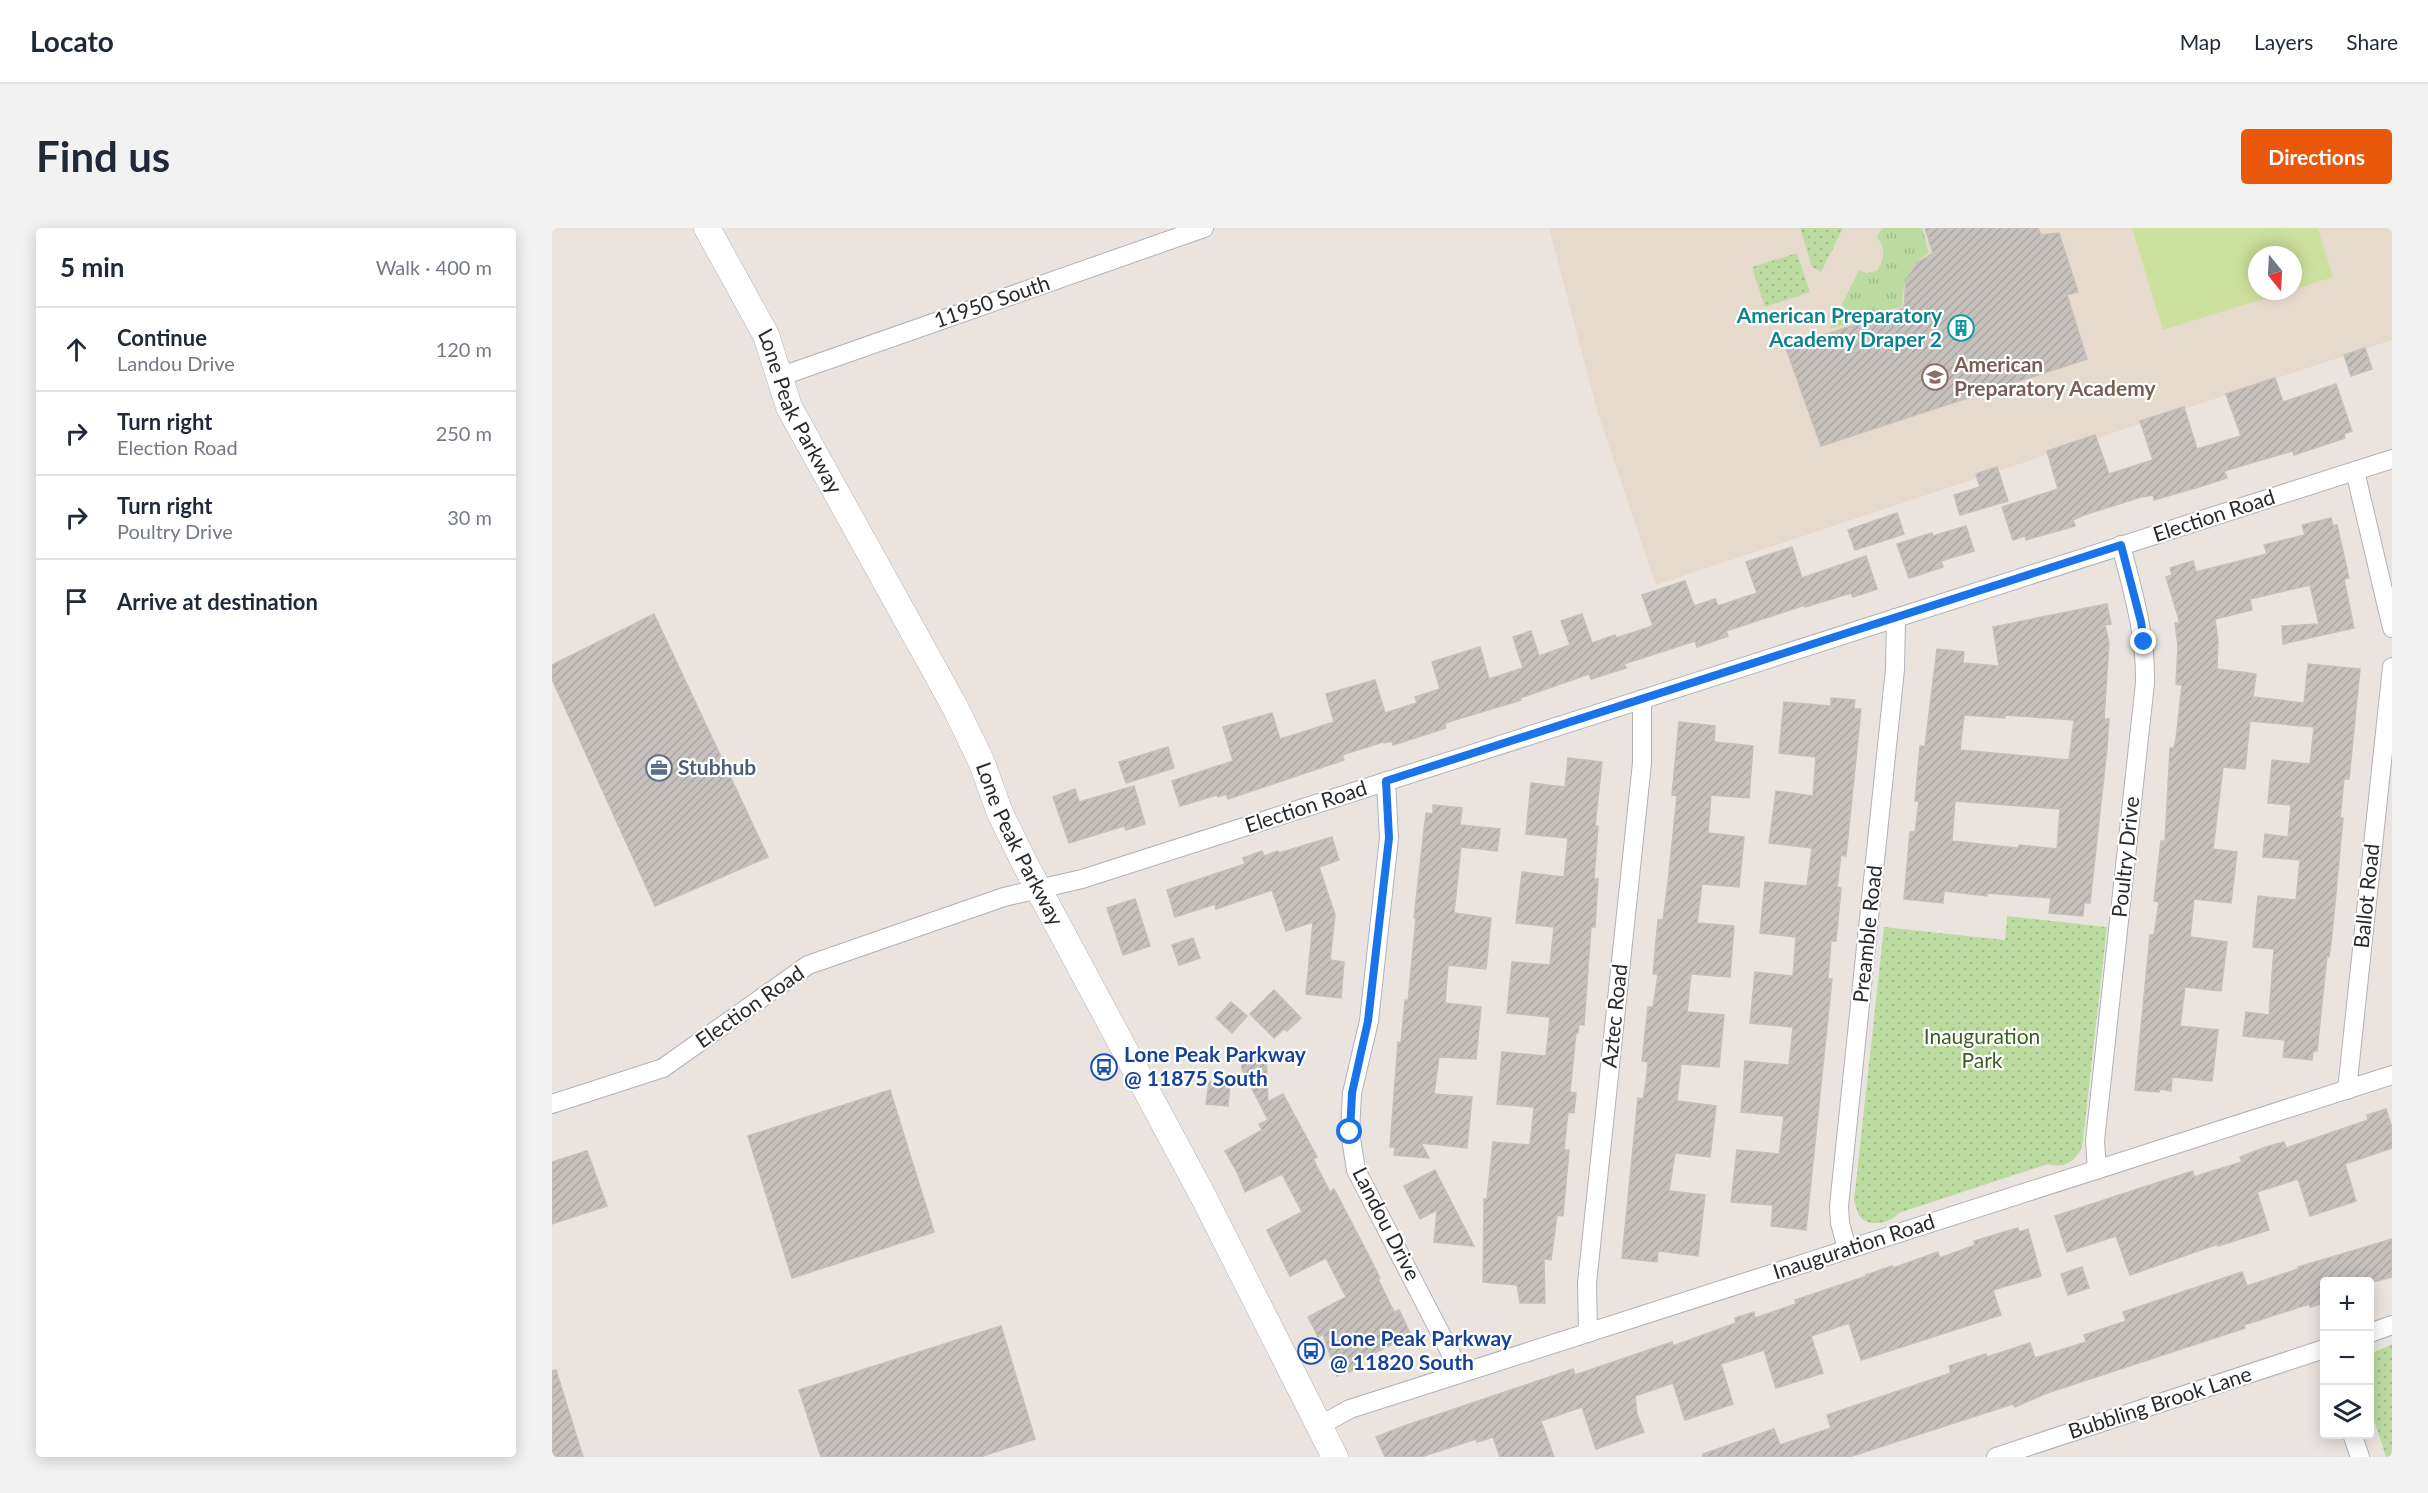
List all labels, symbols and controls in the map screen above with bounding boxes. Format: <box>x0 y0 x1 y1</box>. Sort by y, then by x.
text: Locato <box>30 24 114 58</box>
text: Map <box>2180 29 2221 54</box>
text: Layers <box>2254 29 2313 54</box>
text: Share <box>2346 29 2398 54</box>
button: Directions <box>2241 129 2392 184</box>
text: Find us <box>36 131 170 181</box>
north arrow <box>2248 246 2302 300</box>
text: 5 min <box>60 251 124 283</box>
text: Walk · 400 m <box>376 255 492 279</box>
street label: 11950 South <box>930 269 1053 332</box>
place label: American Preparatory Academy Draper 2 <box>1736 302 1943 351</box>
building icon: American Preparatory Academy Draper 2 <box>1946 313 1976 343</box>
text: Continue <box>117 324 207 351</box>
street label: Lone Peak Parkway <box>754 324 848 498</box>
icon: ahead <box>60 333 93 366</box>
text: 120 m <box>436 337 492 361</box>
text: Landou Drive <box>117 351 235 375</box>
place label: American Preparatory Academy <box>1953 351 2156 400</box>
school or university icon: American Preparatory Academy <box>1920 362 1950 392</box>
text: Turn right <box>117 408 212 435</box>
icon: right <box>60 417 93 450</box>
text: 250 m <box>436 421 492 445</box>
text: Election Road <box>117 435 238 459</box>
street label: Election Road <box>2149 483 2278 546</box>
text: Turn right <box>117 492 212 519</box>
icon: right <box>60 501 93 534</box>
text: 30 m <box>447 505 492 529</box>
text: Poultry Drive <box>117 519 233 543</box>
icon: arrive <box>60 585 93 618</box>
text: Arrive at destination <box>117 588 318 615</box>
route end <box>2130 628 2156 654</box>
office icon: Stubhub <box>644 753 674 783</box>
place label: Stubhub <box>678 754 756 779</box>
street label: Lone Peak Parkway <box>972 758 1070 930</box>
street label: Election Road <box>1241 774 1370 837</box>
street label: Poultry Drive <box>2106 795 2143 919</box>
street label: Ballot Road <box>2348 842 2383 949</box>
street label: Preamble Road <box>1847 864 1886 1004</box>
street label: Election Road <box>690 959 808 1052</box>
street label: Aztec Road <box>1596 963 1631 1069</box>
park label: Inauguration Park <box>1924 1023 2040 1072</box>
place label: Lone Peak Parkway @ 11875 South <box>1124 1041 1307 1090</box>
bus stop icon: Lone Peak Parkway @ 11875 South <box>1089 1052 1119 1082</box>
route start <box>1336 1118 1362 1144</box>
street label: Landou Drive <box>1348 1163 1427 1284</box>
street label: Inauguration Road <box>1770 1208 1938 1283</box>
map controls <box>2320 1277 2374 1439</box>
button: + <box>2320 1277 2374 1331</box>
place label: Lone Peak Parkway @ 11820 South <box>1330 1325 1513 1374</box>
button: − <box>2320 1331 2374 1385</box>
bus stop icon: Lone Peak Parkway @ 11820 South <box>1296 1336 1326 1366</box>
street label: Bubbling Brook Lane <box>2065 1360 2254 1443</box>
button: layers <box>2320 1385 2374 1439</box>

